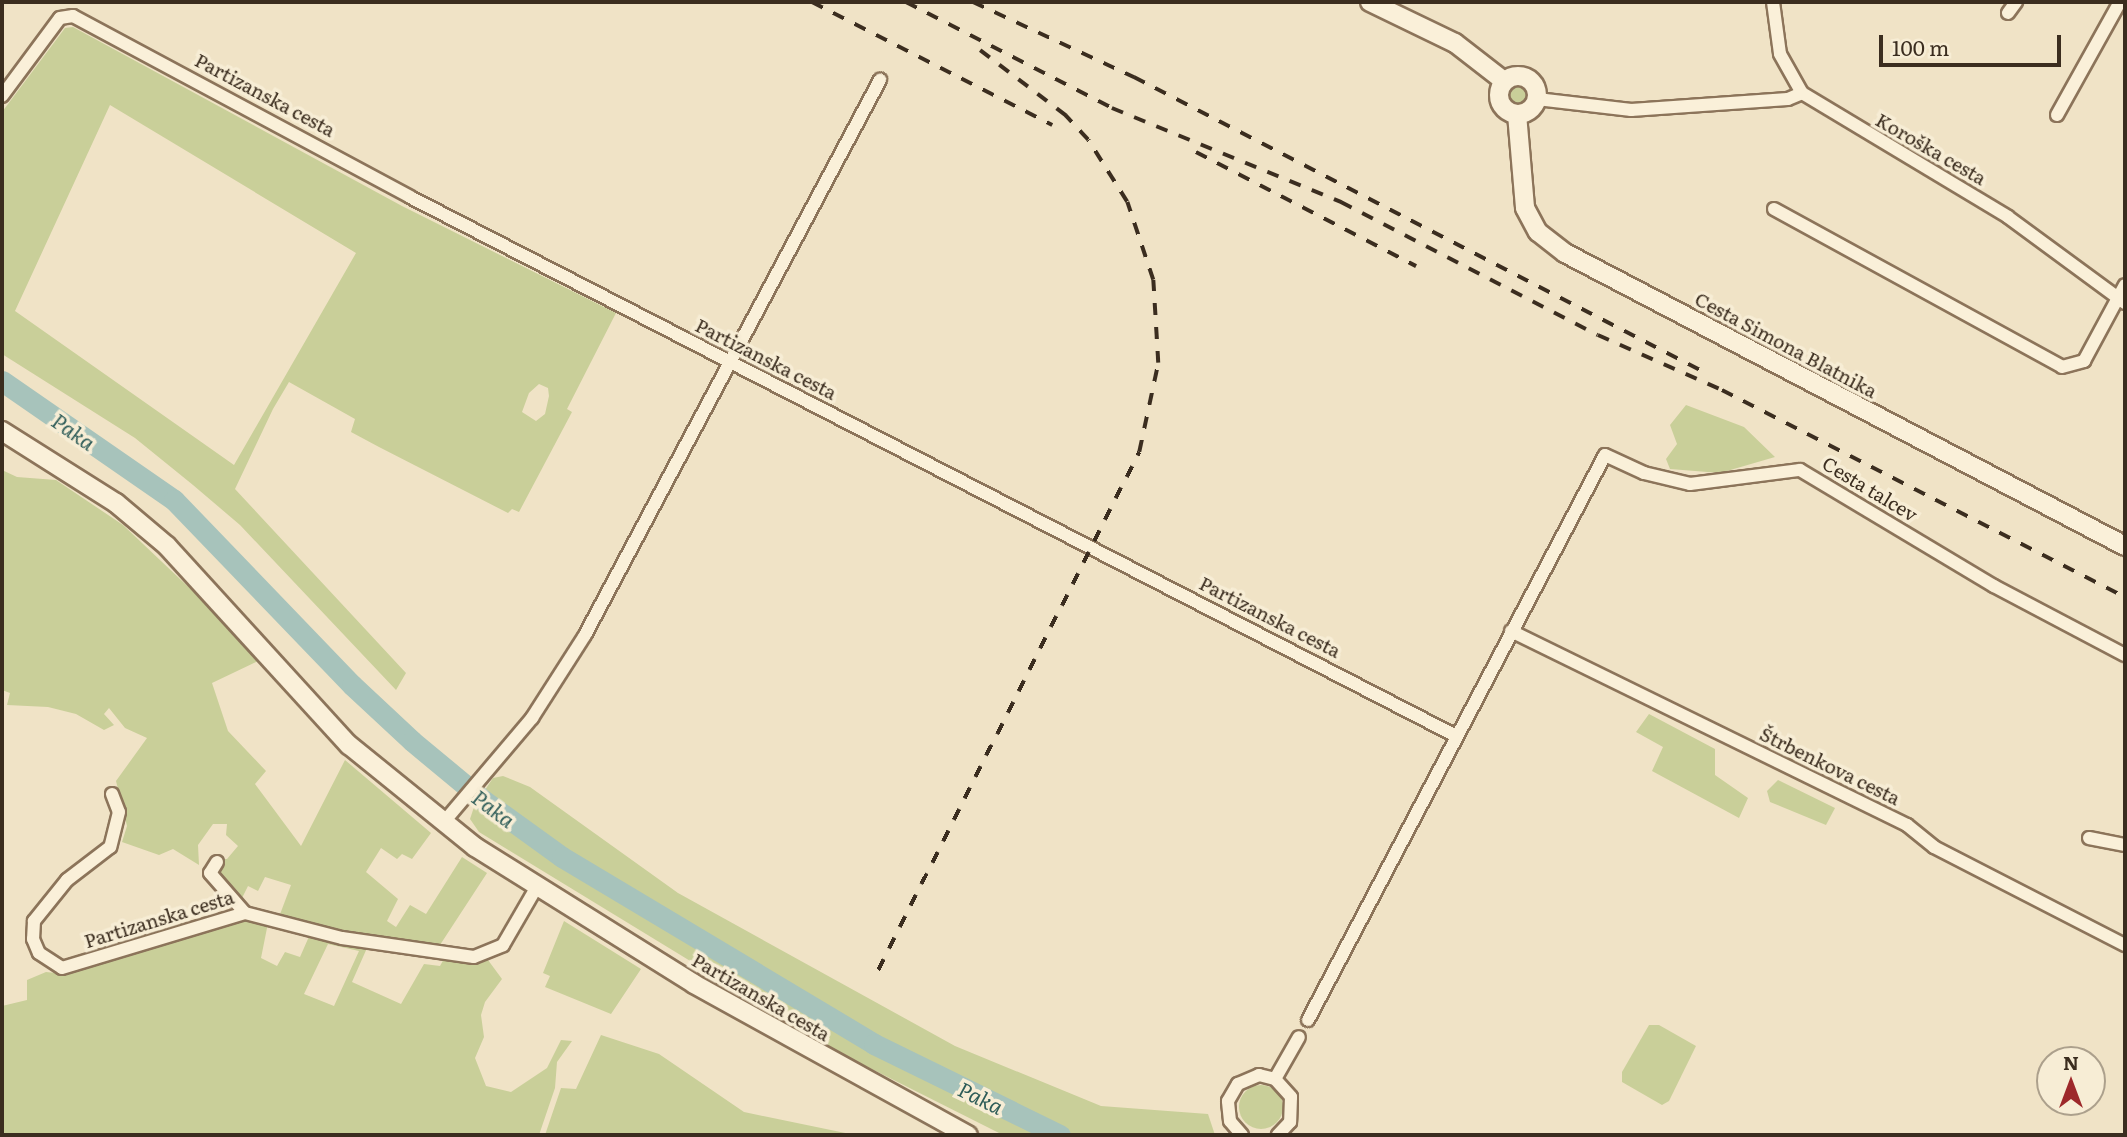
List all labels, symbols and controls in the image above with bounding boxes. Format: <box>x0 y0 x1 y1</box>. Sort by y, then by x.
scale bar <box>1882 21 2064 65</box>
text: 100 m <box>1892 31 1949 62</box>
street label: Partizanska cesta <box>191 48 339 142</box>
street label: Koroška cesta <box>1872 108 1990 190</box>
street label: Cesta Simona Blatnika <box>1691 287 1881 403</box>
street label: Partizanska cesta <box>692 314 840 404</box>
water label: Paka <box>48 407 100 455</box>
street label: Cesta talcev <box>1818 452 1922 526</box>
street label: Partizanska cesta <box>1196 572 1344 662</box>
street label: Štrbenkova cesta <box>1756 722 1904 810</box>
water label: Paka <box>468 784 520 832</box>
street label: Partizanska cesta <box>81 885 237 953</box>
street label: Partizanska cesta <box>688 948 834 1046</box>
north arrow <box>2036 1046 2106 1116</box>
text: N <box>2063 1048 2079 1076</box>
water label: Paka <box>954 1075 1008 1119</box>

